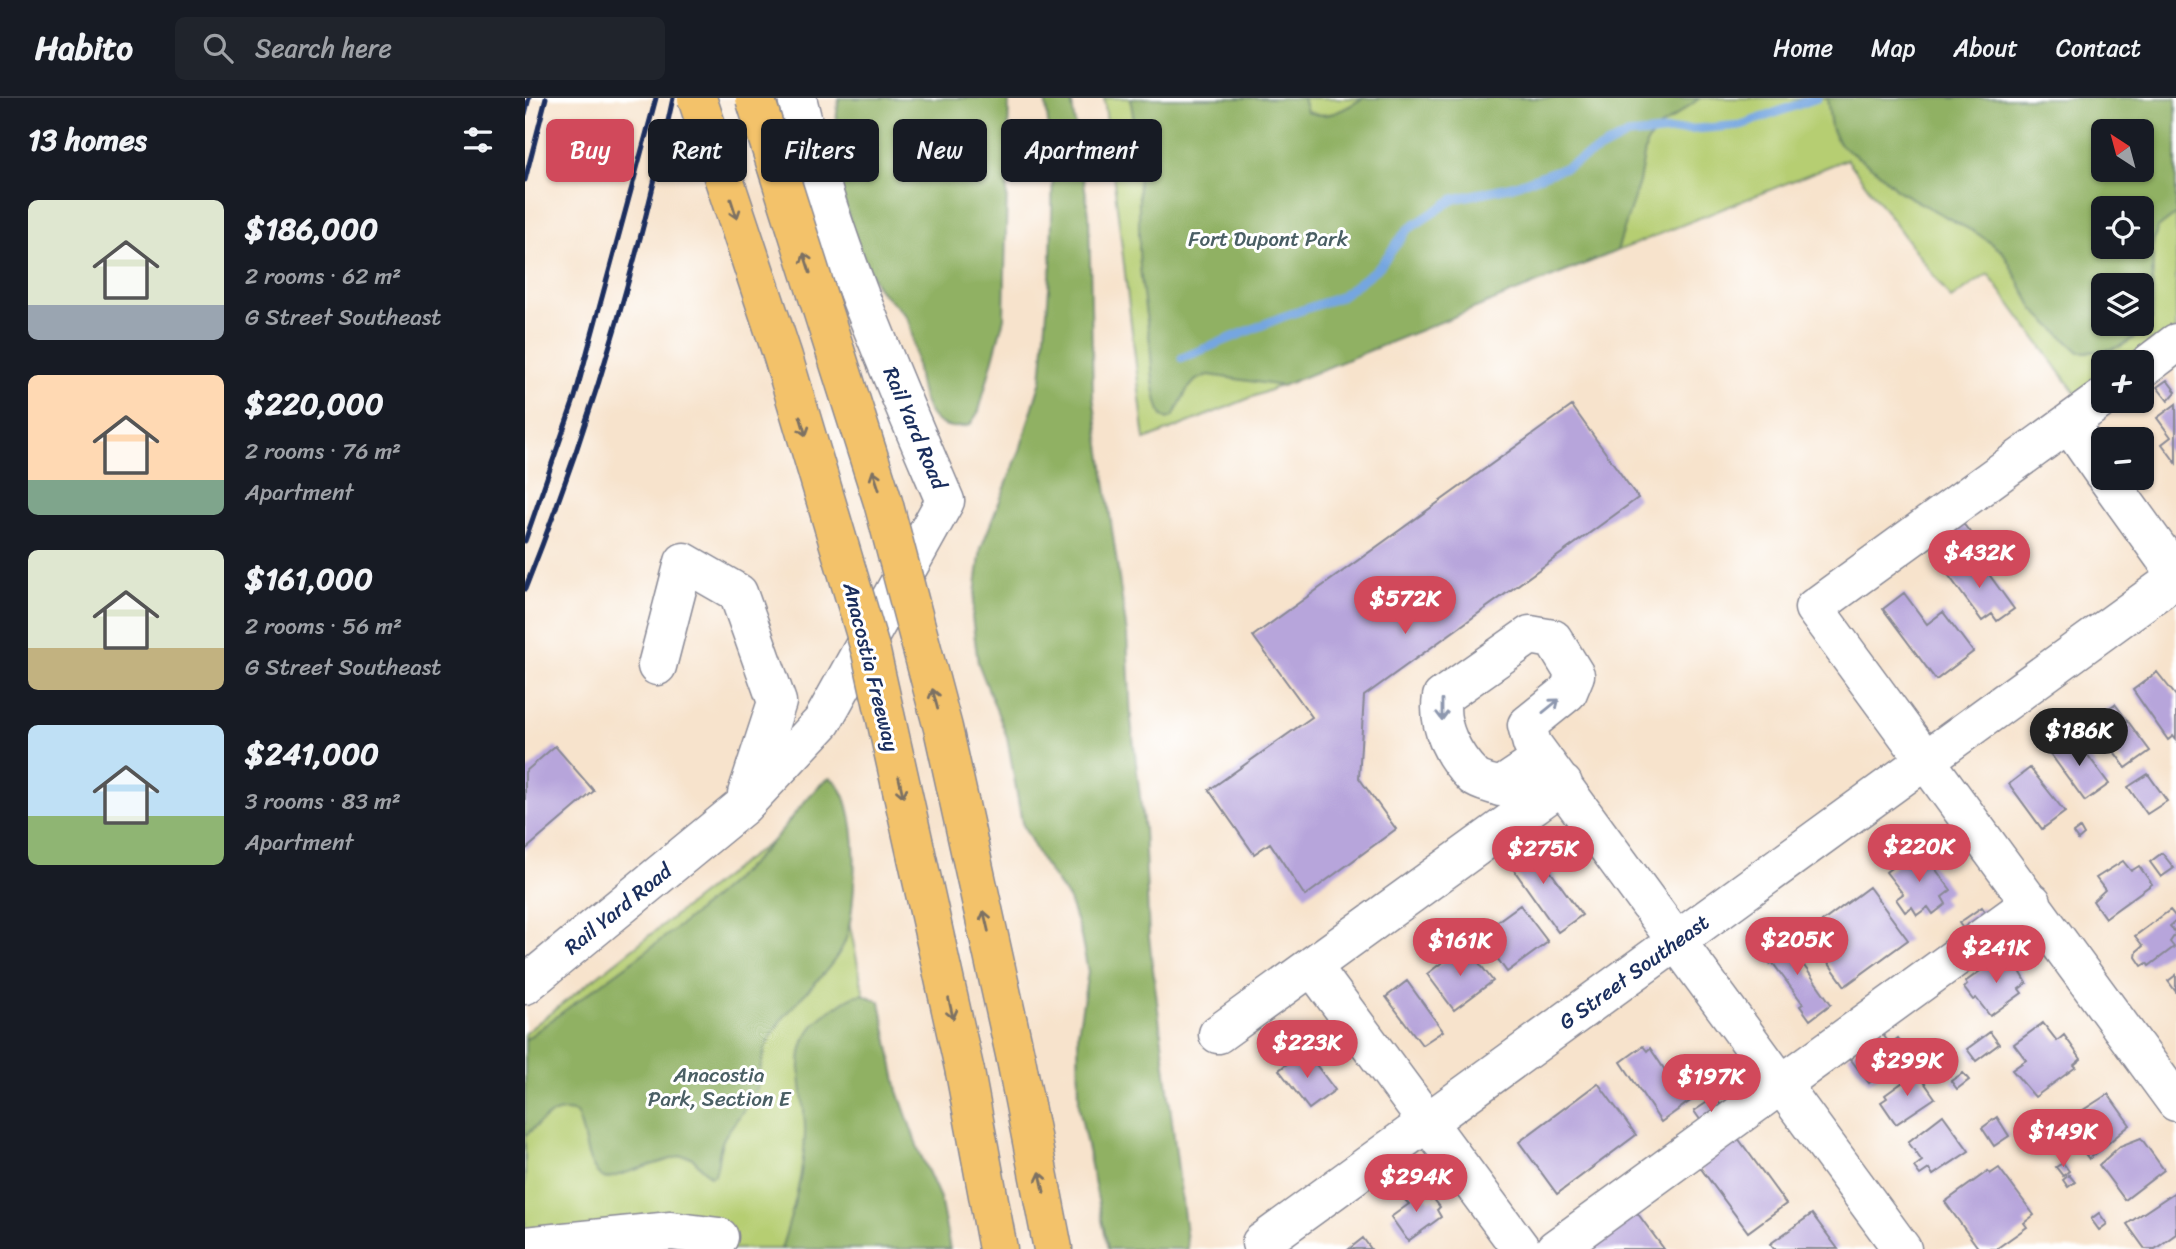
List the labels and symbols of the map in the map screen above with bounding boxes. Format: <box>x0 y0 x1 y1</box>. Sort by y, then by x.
north arrow <box>2091 119 2154 182</box>
one-way arrow <box>729 198 741 220</box>
park label: Fort Dupont Park <box>1188 220 1349 258</box>
one-way arrow <box>800 252 813 274</box>
street label: Rail Yard Road <box>872 361 959 497</box>
one-way arrow <box>798 415 811 437</box>
one-way arrow <box>869 469 881 491</box>
pin: $432K <box>1930 531 2028 590</box>
pin: $572K <box>1356 576 1454 636</box>
street label: Anacostia Freeway <box>831 577 910 756</box>
one-way arrow <box>928 688 941 711</box>
one-way arrow <box>1435 698 1449 721</box>
one-way arrow <box>1542 698 1560 713</box>
pin: $186K <box>2030 708 2128 768</box>
one-way arrow <box>895 775 908 798</box>
pin: $220K <box>1870 824 1968 884</box>
pin: $275K <box>1494 826 1592 886</box>
street label: Rail Yard Road <box>555 852 682 965</box>
street label: G Street Southeast <box>1550 904 1718 1040</box>
one-way arrow <box>978 910 992 933</box>
pin: $161K <box>1411 918 1509 978</box>
pin: $205K <box>1748 918 1846 977</box>
pin: $241K <box>1947 926 2045 985</box>
one-way arrow <box>945 997 958 1020</box>
pin: $223K <box>1258 1020 1356 1080</box>
pin: $299K <box>1858 1038 1956 1098</box>
pin: $197K <box>1662 1054 1760 1114</box>
park label: Anacostia Park, Section E <box>648 1056 792 1118</box>
pin: $149K <box>2014 1110 2112 1169</box>
pin: $294K <box>1367 1154 1465 1214</box>
one-way arrow <box>1035 1171 1049 1194</box>

